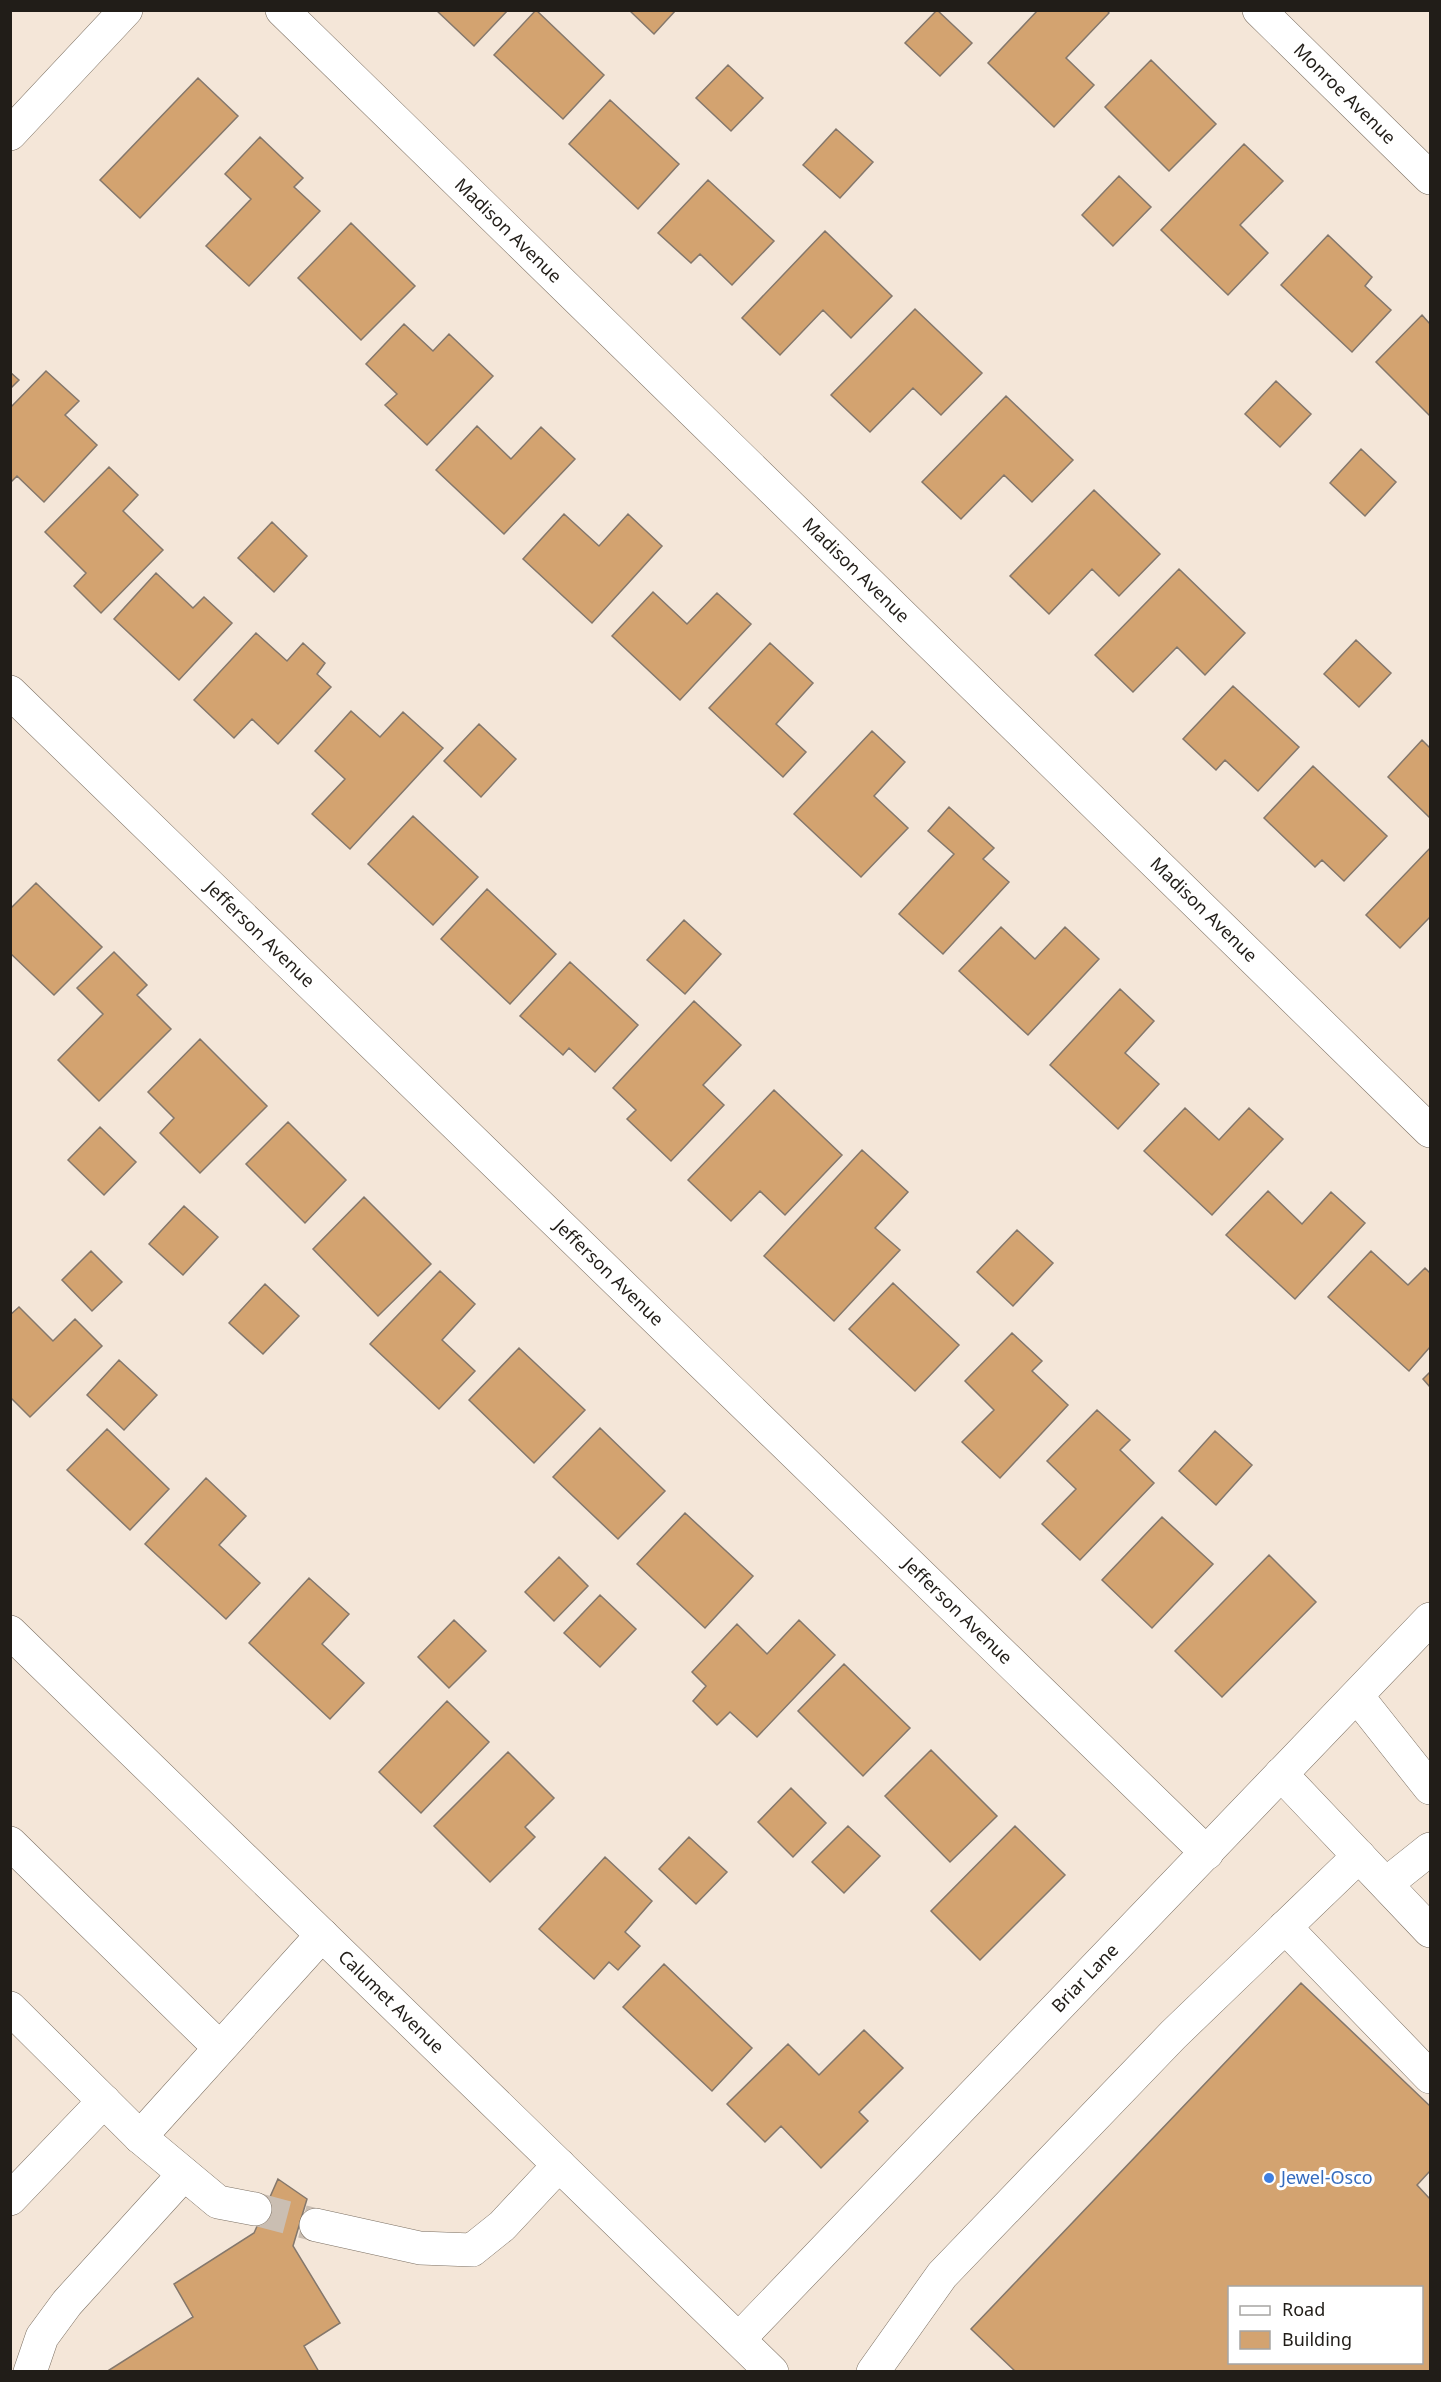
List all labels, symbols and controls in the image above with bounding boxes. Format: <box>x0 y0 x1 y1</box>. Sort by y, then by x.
street label: Monroe Avenue <box>1289 38 1402 149</box>
street label: Madison Avenue <box>450 172 568 288</box>
street label: Madison Avenue <box>798 512 915 627</box>
street label: Madison Avenue <box>1145 851 1263 967</box>
street label: Jefferson Avenue <box>199 874 320 992</box>
street label: Jefferson Avenue <box>548 1212 669 1331</box>
street label: Jefferson Avenue <box>897 1550 1018 1669</box>
street label: Briar Lane <box>1046 1938 1123 2017</box>
street label: Calumet Avenue <box>334 1944 450 2058</box>
place label: Jewel-Osco <box>1279 2165 1373 2189</box>
marker: Jewel-Osco <box>1262 2171 1276 2185</box>
legend <box>1228 2286 1423 2364</box>
text: Road <box>1282 2297 1325 2321</box>
text: Building <box>1282 2327 1352 2351</box>

